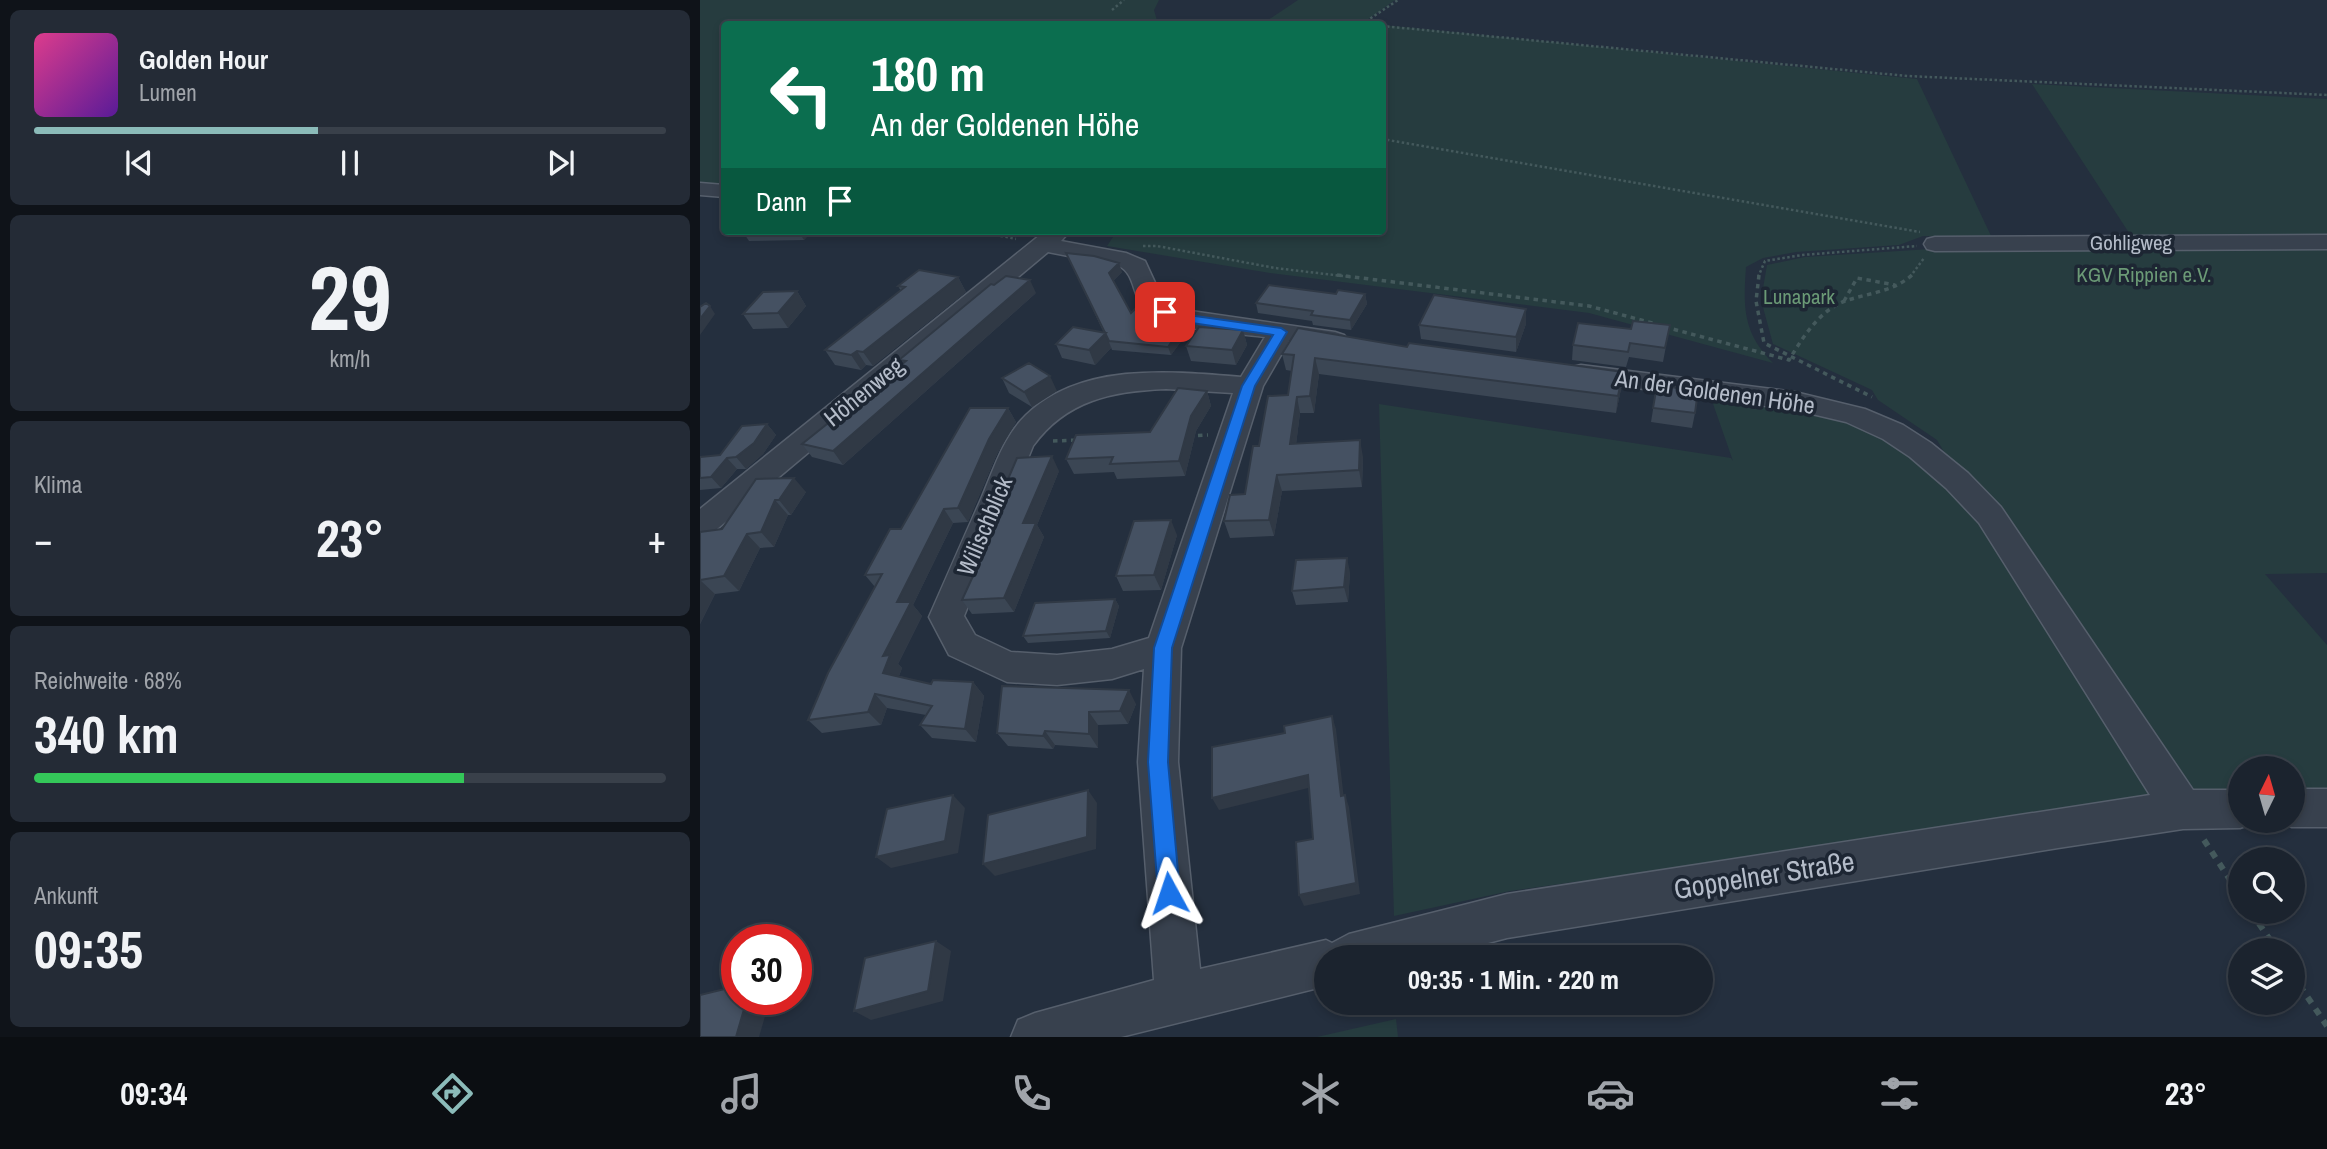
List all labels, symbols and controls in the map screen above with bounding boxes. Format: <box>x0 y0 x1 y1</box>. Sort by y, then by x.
text: 180 m <box>871 40 985 106</box>
text: Golden Hour <box>139 42 268 77</box>
icon: left <box>756 49 847 140</box>
text: Lumen <box>139 77 197 108</box>
text: An der Goldenen Höhe <box>871 103 1139 146</box>
icon: previous <box>120 144 158 182</box>
icon: pause <box>331 144 369 182</box>
icon: next <box>542 144 580 182</box>
icon: arrive <box>821 182 859 220</box>
text: Dann <box>756 184 807 219</box>
street label: Gohligweg <box>2090 228 2173 257</box>
text: 29 <box>309 236 392 358</box>
park label: KGV Rippien e.V. <box>2076 260 2212 289</box>
pin <box>1135 282 1195 342</box>
park label: Lunapark <box>1763 282 1835 311</box>
icon: arrive <box>1146 293 1184 331</box>
text: km/h <box>330 343 370 374</box>
street label: Höhenweg <box>817 349 910 433</box>
street label: An der Goldenen Höhe <box>1612 361 1817 421</box>
text: Klima <box>34 469 82 500</box>
street label: Wilischblick <box>949 471 1019 580</box>
text: 23° <box>316 503 384 573</box>
text: − <box>34 514 52 565</box>
text: + <box>648 514 666 565</box>
text: Reichweite · 68% <box>34 665 182 696</box>
text: 340 km <box>34 699 179 769</box>
north arrow <box>2228 756 2305 833</box>
map controls <box>2228 756 2305 1015</box>
street label: Goppelner Straße <box>1671 842 1857 908</box>
button: search <box>2228 847 2305 924</box>
position arrow <box>1132 856 1206 930</box>
text: Ankunft <box>34 880 98 911</box>
text: 09:35 <box>34 914 143 984</box>
speed limit sign: 30 <box>721 924 812 1015</box>
button: layers <box>2228 938 2305 1015</box>
text: 09:35 · 1 Min. · 220 m <box>1408 962 1619 997</box>
icon: directions <box>428 1069 477 1118</box>
icon: music <box>717 1069 766 1118</box>
icon: phone <box>1007 1069 1056 1118</box>
icon: climate <box>1296 1069 1345 1118</box>
icon: car <box>1586 1069 1635 1118</box>
icon: filters <box>1875 1069 1924 1118</box>
text: 09:34 <box>120 1072 187 1115</box>
text: 23° <box>2165 1072 2207 1115</box>

